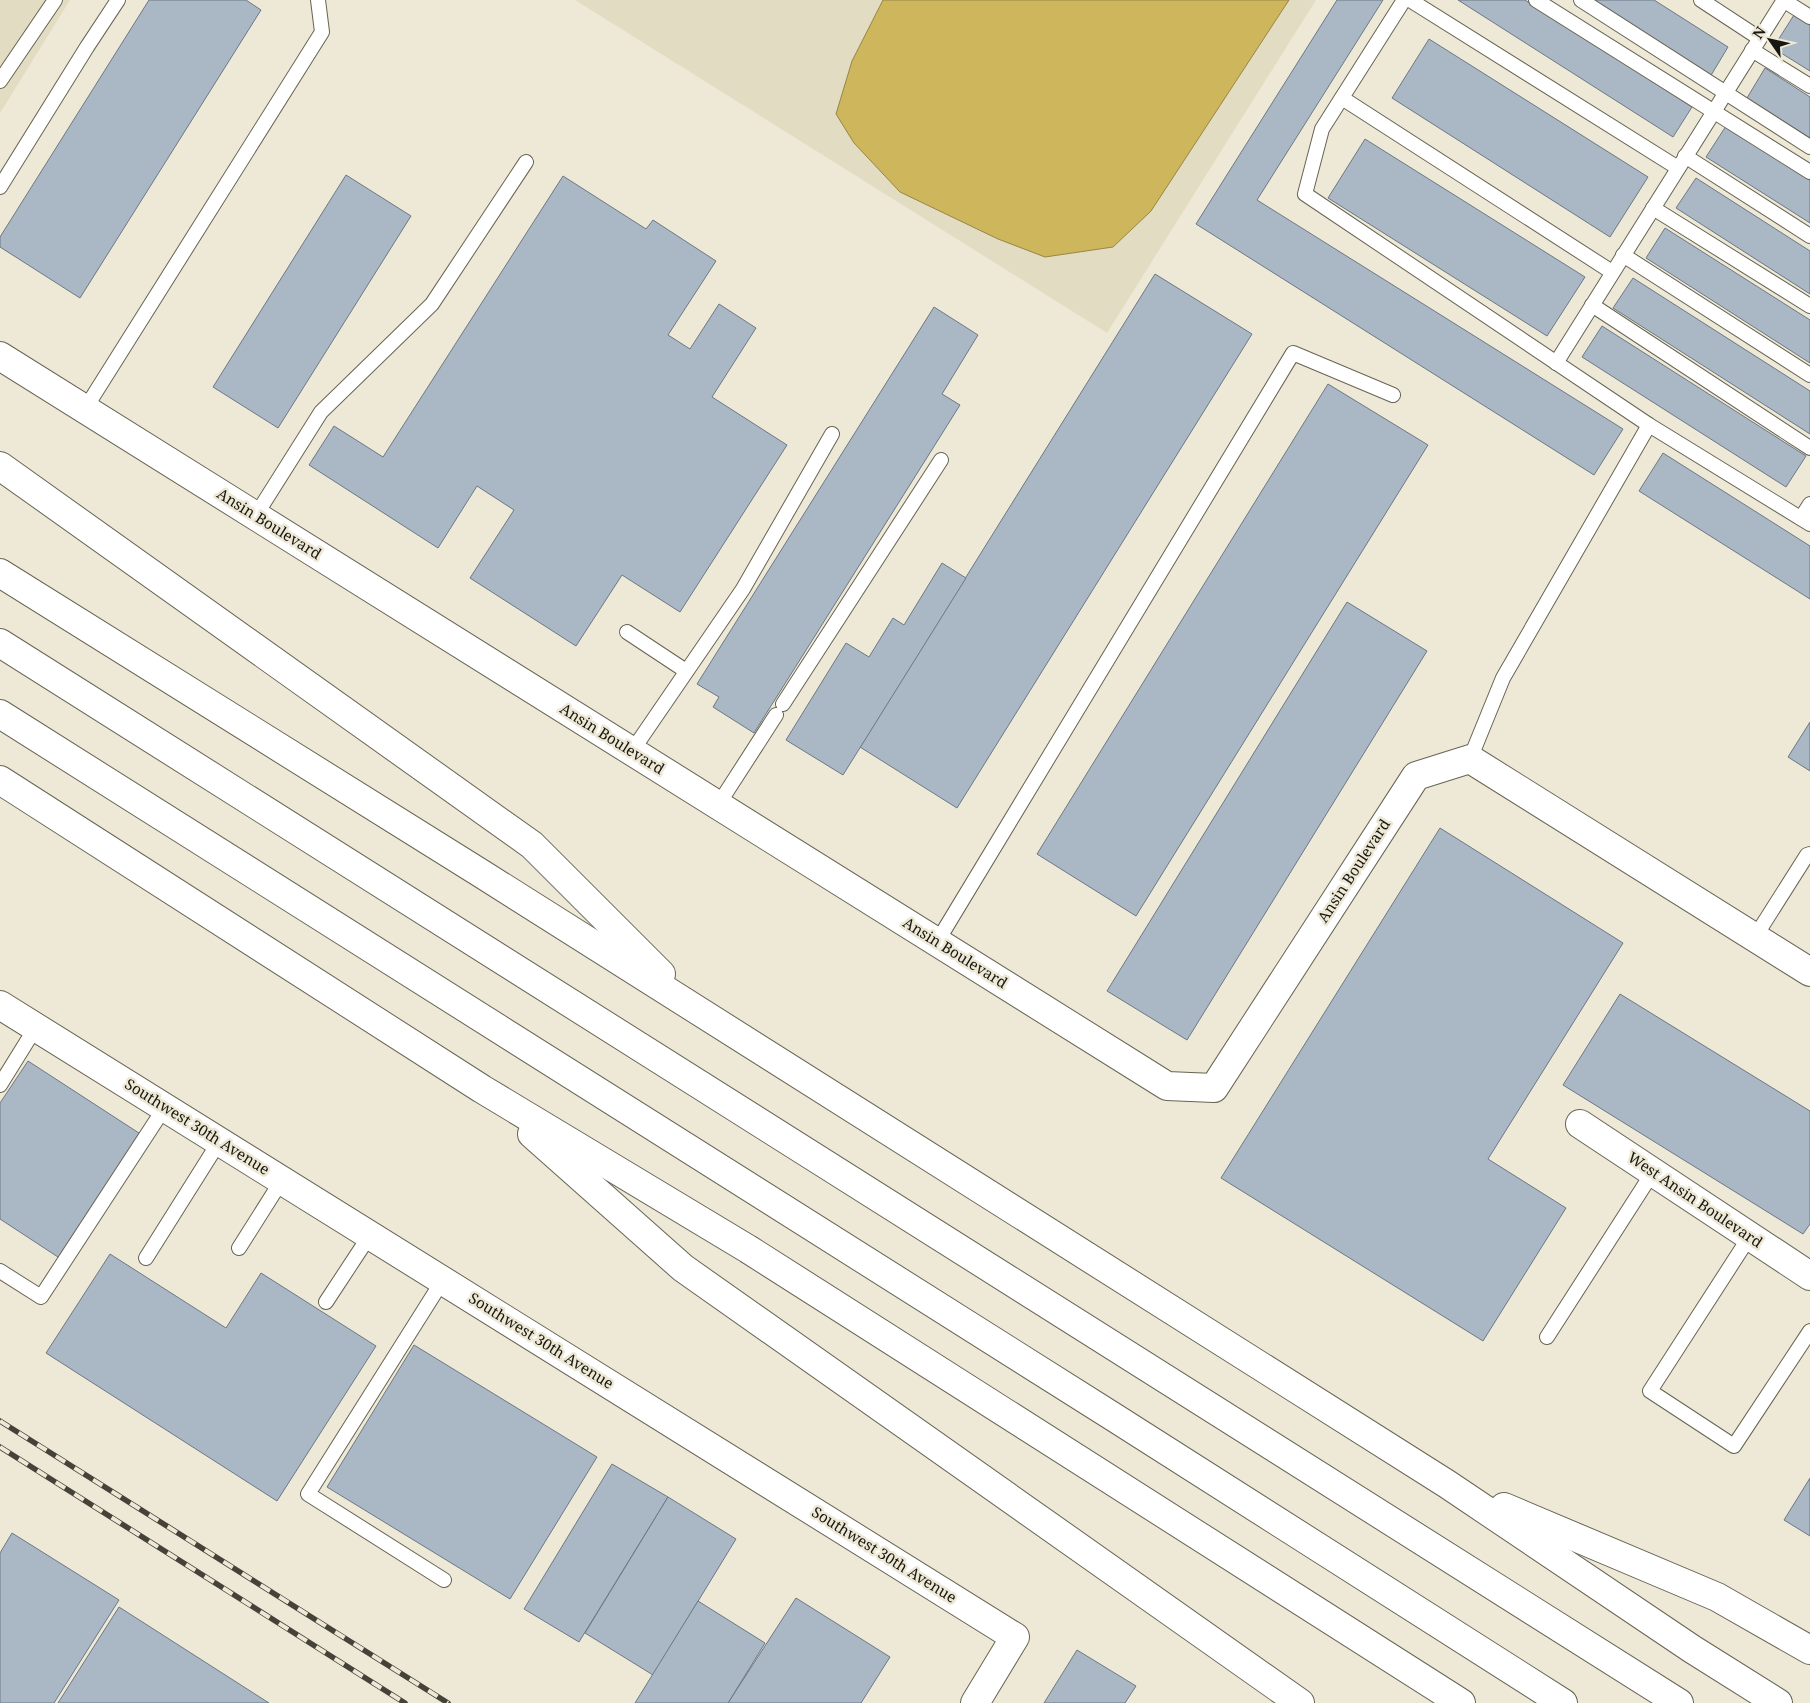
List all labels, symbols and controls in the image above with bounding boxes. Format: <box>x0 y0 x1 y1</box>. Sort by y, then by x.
north arrow <box>1745 15 1795 65</box>
text: N <box>1748 23 1770 42</box>
street label: Ansin Boulevard <box>214 483 325 563</box>
street label: Ansin Boulevard <box>557 698 668 778</box>
street label: Ansin Boulevard <box>1312 815 1394 926</box>
street label: Ansin Boulevard <box>900 912 1011 992</box>
street label: Southwest 30th Avenue <box>121 1073 274 1179</box>
street label: West Ansin Boulevard <box>1624 1147 1767 1252</box>
street label: Southwest 30th Avenue <box>465 1287 618 1393</box>
street label: Southwest 30th Avenue <box>808 1501 961 1607</box>

